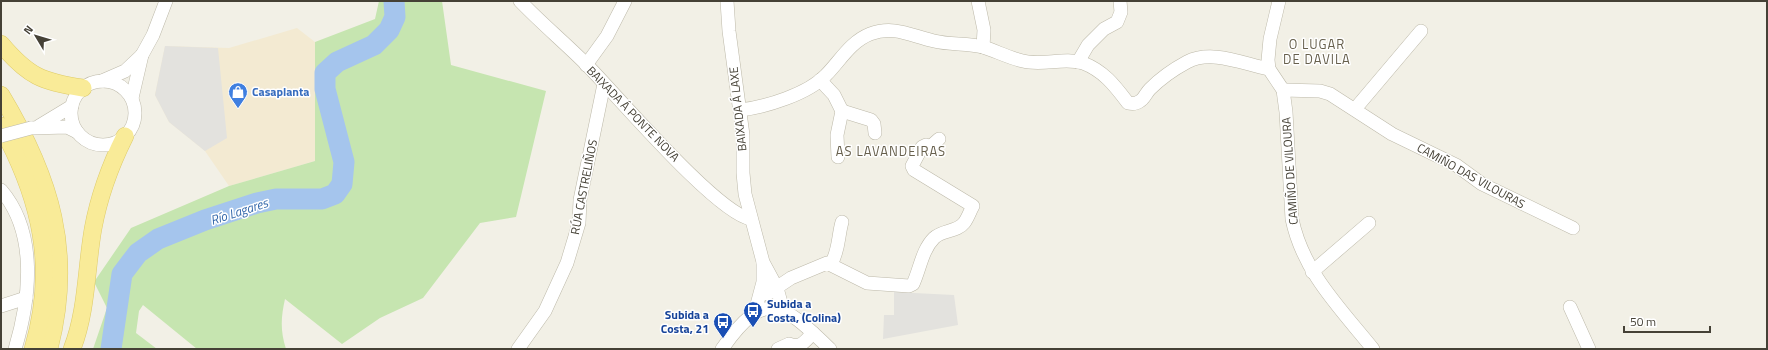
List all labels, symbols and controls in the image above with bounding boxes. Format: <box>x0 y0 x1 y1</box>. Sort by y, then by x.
north arrow <box>16 16 56 56</box>
text: N <box>19 22 37 38</box>
district label: O LUGAR DE DAVILA <box>1283 34 1351 69</box>
street label: BAIXADA Á PONTE NOVA <box>582 61 684 166</box>
street label: BAIXADA Á LAXE <box>724 66 751 152</box>
shop icon: Casaplanta <box>227 81 249 109</box>
place label: Casaplanta <box>252 82 309 101</box>
street label: CAMIÑO DE VILOURA <box>1276 117 1303 226</box>
street label: RÚA CASTRELIÑOS <box>565 138 602 236</box>
street label: CAMIÑO DAS VILOURAS <box>1414 138 1529 213</box>
district label: AS LAVANDEIRAS <box>836 141 946 161</box>
water label: Río Lagares <box>208 192 272 230</box>
place label: Subida a Costa, (Colina) <box>767 294 841 327</box>
bus stop icon: Subida a Costa, (Colina) <box>742 300 764 328</box>
place label: Subida a Costa, 21 <box>661 305 709 338</box>
scale bar <box>1624 308 1710 334</box>
bus stop icon: Subida a Costa, 21 <box>712 311 734 339</box>
text: 50 m <box>1630 312 1656 331</box>

